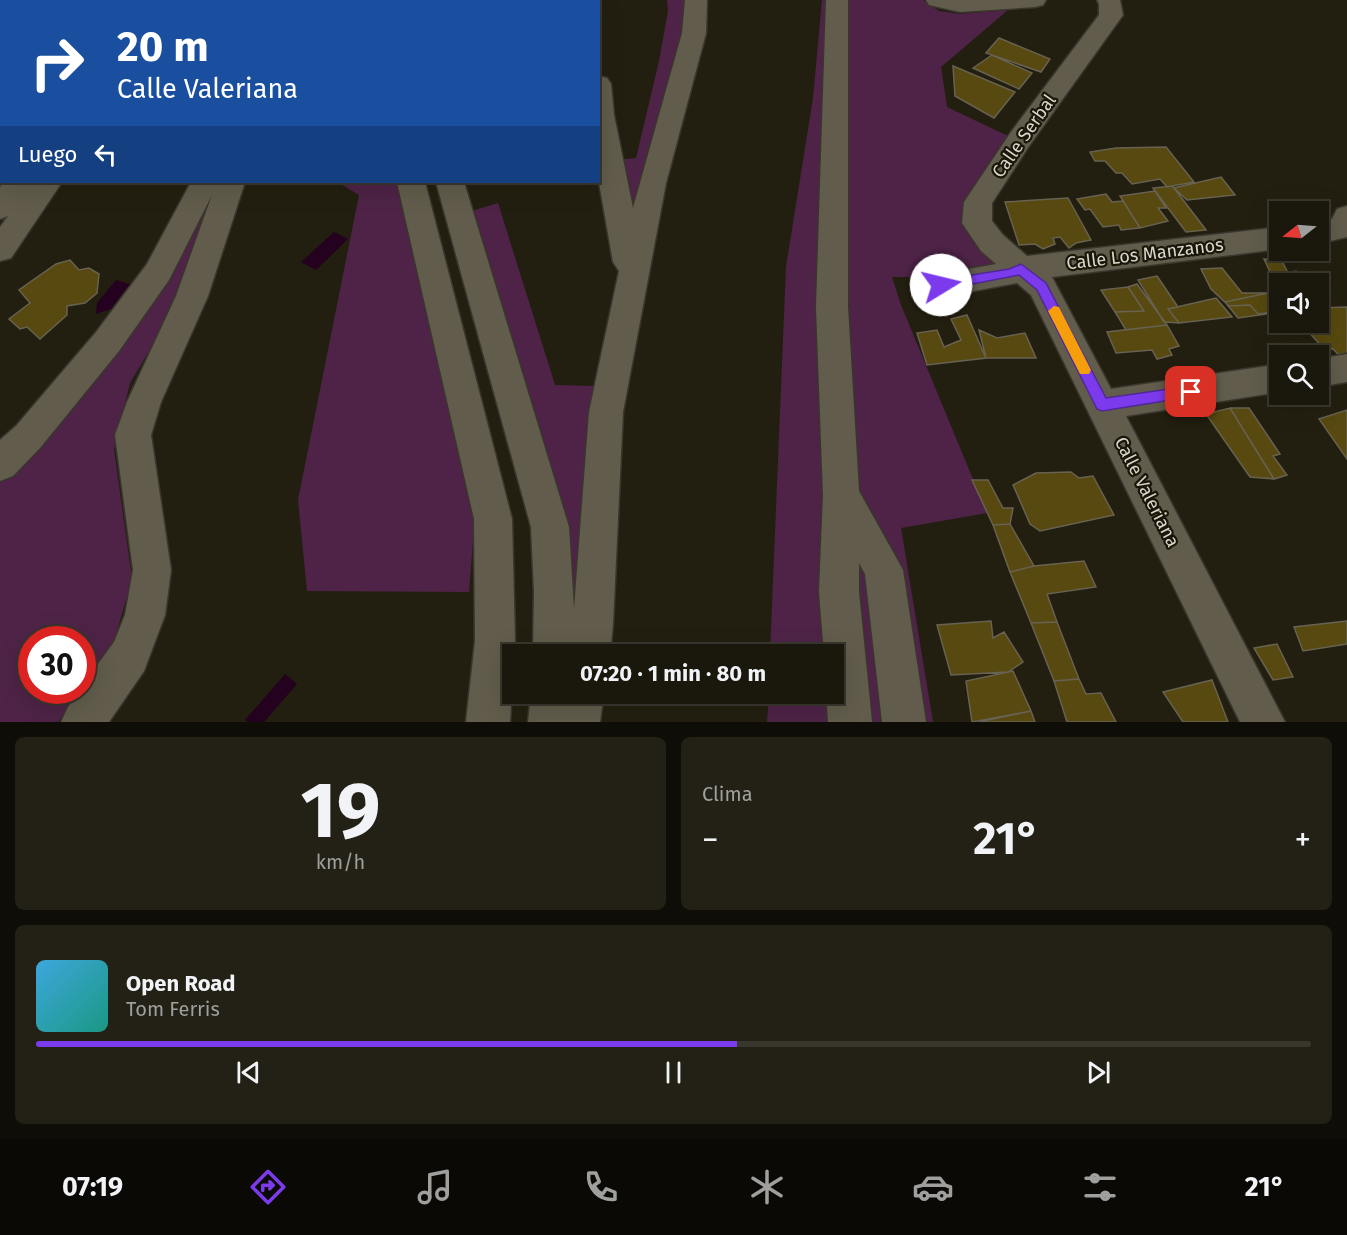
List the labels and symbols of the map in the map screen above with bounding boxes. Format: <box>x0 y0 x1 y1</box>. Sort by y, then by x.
street label: Calle Serbal <box>987 90 1061 182</box>
north arrow <box>1269 201 1329 261</box>
street label: Calle Los Manzanos <box>1065 233 1225 275</box>
position arrow <box>909 253 973 317</box>
pin <box>1165 366 1216 417</box>
street label: Calle Valeriana <box>1110 433 1184 551</box>
speed limit sign: 30 <box>18 626 96 704</box>

